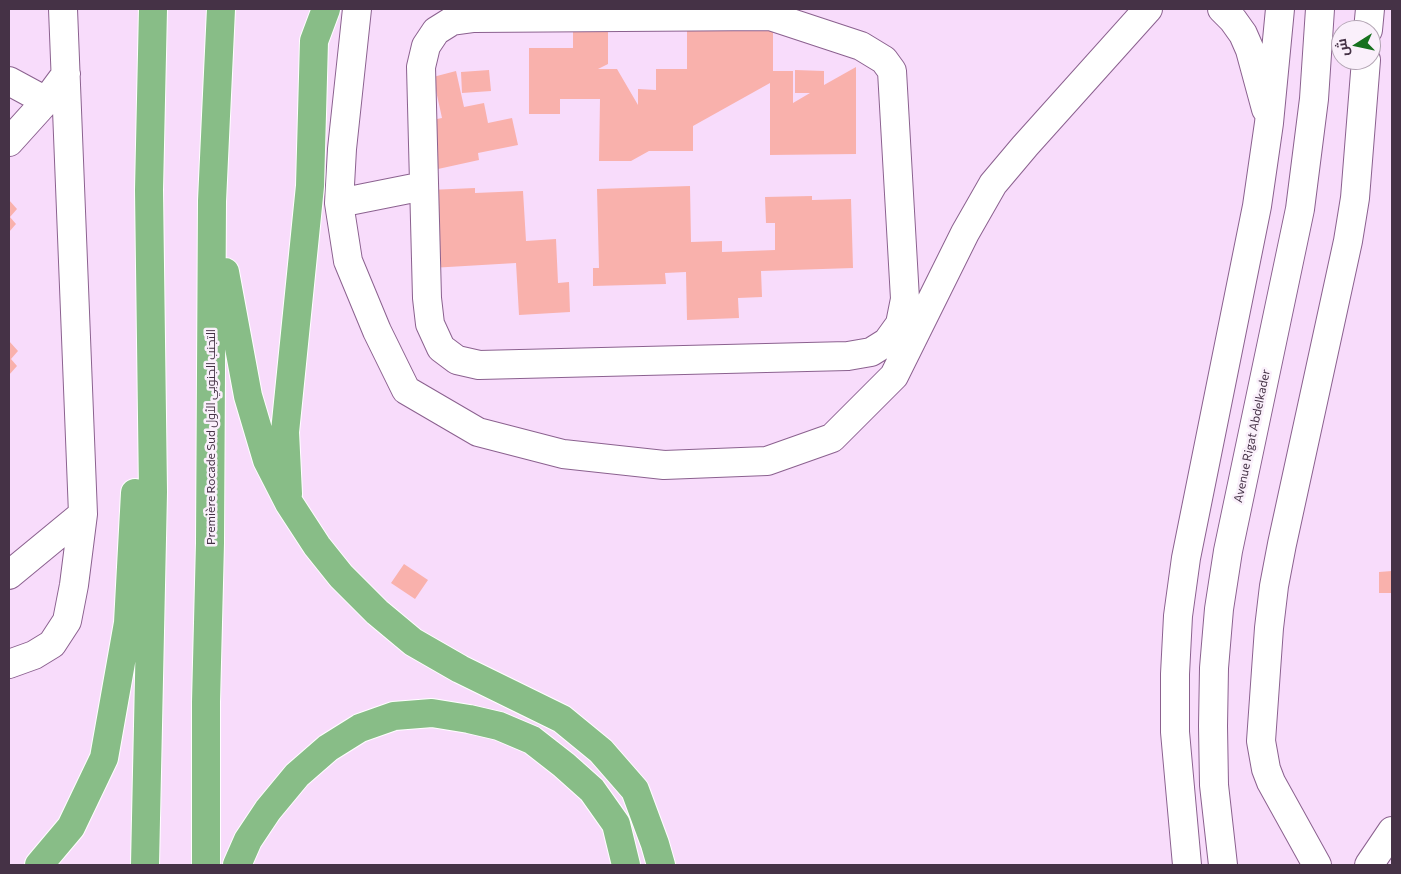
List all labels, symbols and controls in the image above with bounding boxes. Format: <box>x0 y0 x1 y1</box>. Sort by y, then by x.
north arrow <box>1331 20 1381 70</box>
text: ش <box>1332 37 1352 58</box>
street label: Première Rocade Sud التجنب الجنوبي الأول <box>204 329 218 545</box>
street label: Avenue Rigat Abdelkader <box>1231 368 1273 504</box>

